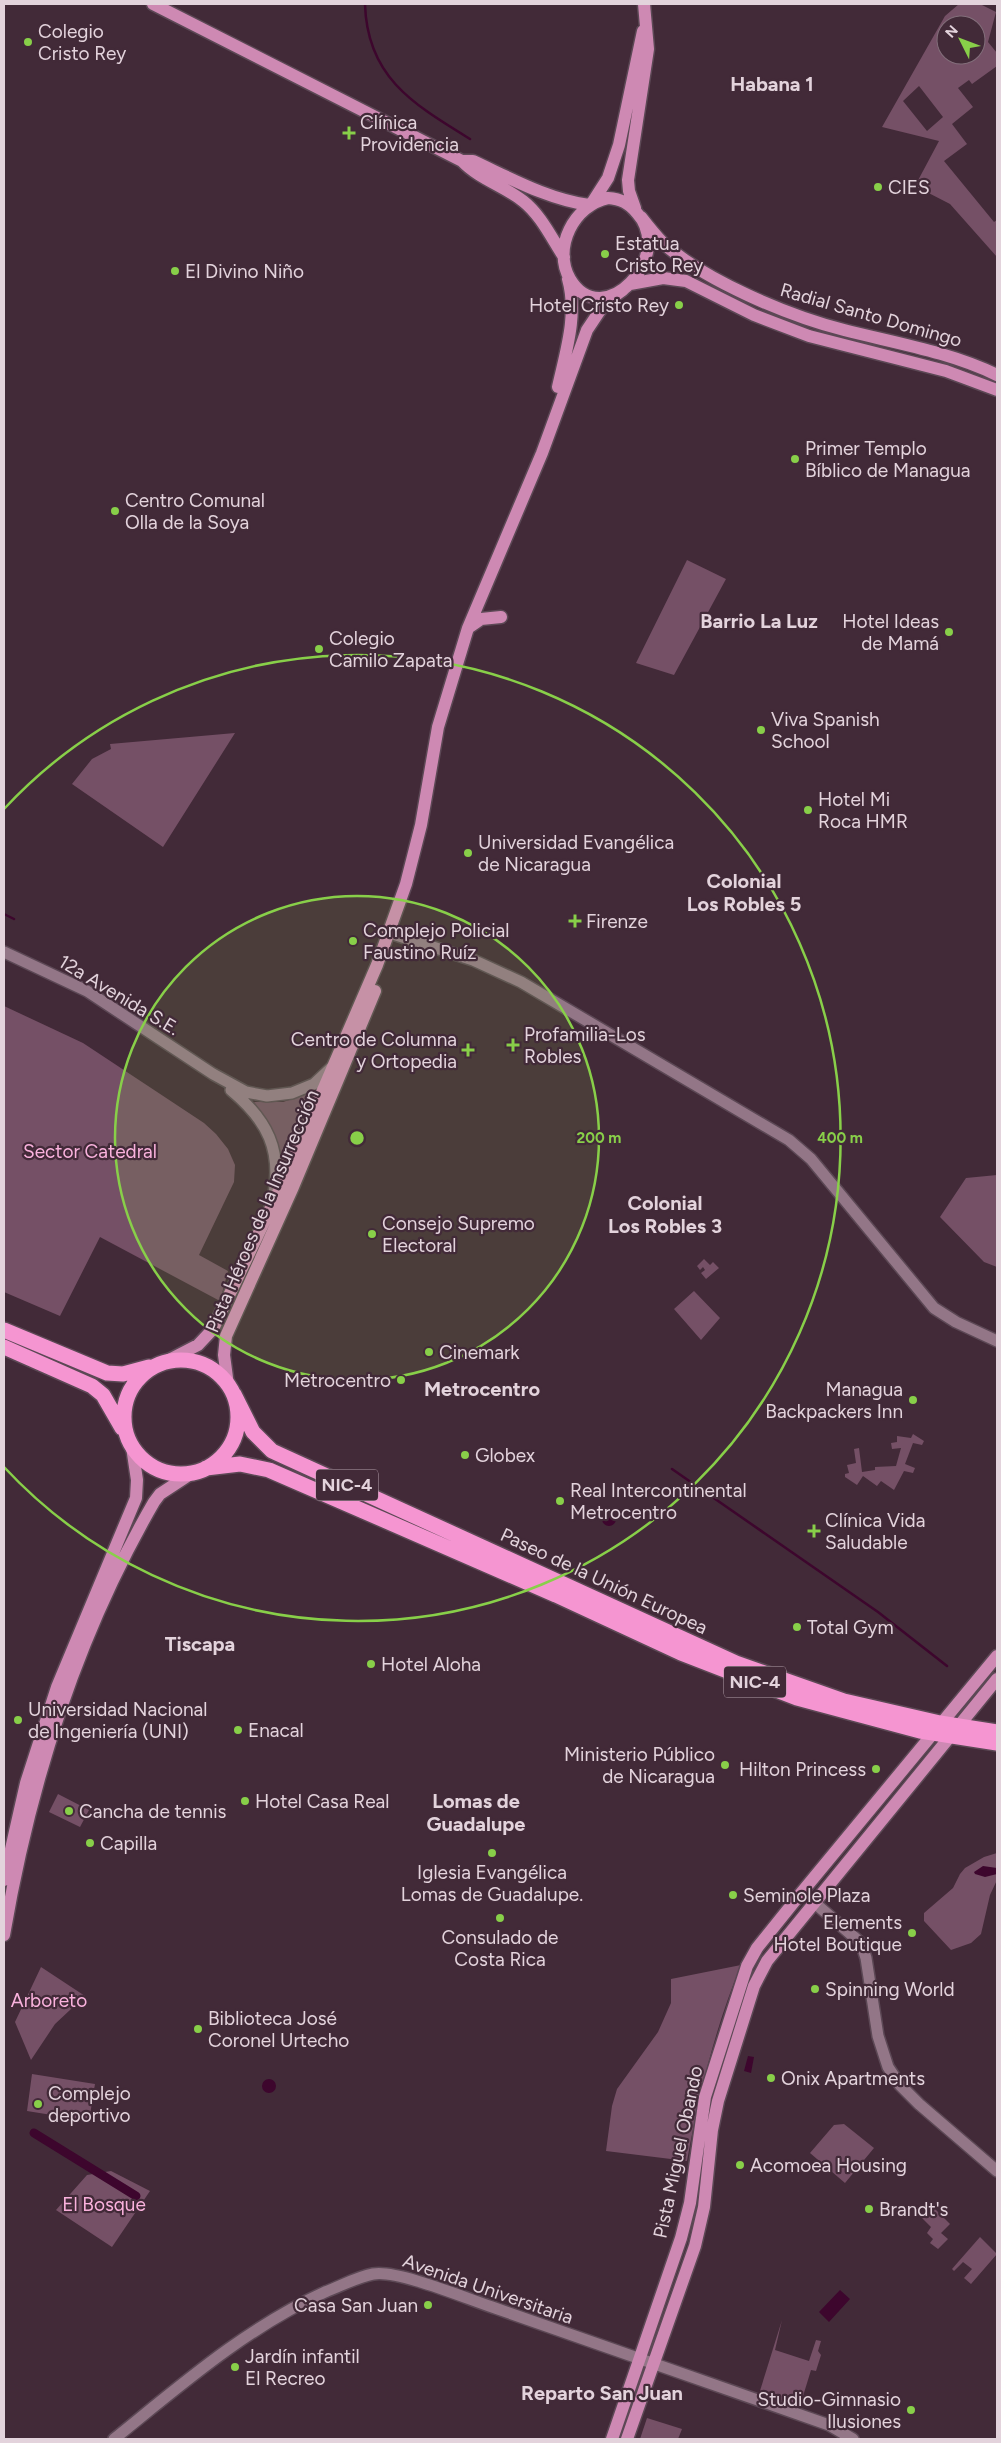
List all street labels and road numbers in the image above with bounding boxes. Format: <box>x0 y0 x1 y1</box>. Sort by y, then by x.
street label: Radial Santo Domingo <box>777 278 965 352</box>
street label: 12a Avenida S.E. <box>54 950 184 1040</box>
street label: Pista Héroes de la Insurrección <box>200 1086 324 1336</box>
road number: NIC-4 <box>316 1470 378 1500</box>
street label: Paseo de la Unión Europea <box>497 1523 711 1639</box>
road number: NIC-4 <box>724 1666 786 1698</box>
street label: Pista Miguel Obando <box>648 2064 708 2240</box>
street label: Avenida Universitaria <box>400 2249 576 2329</box>

